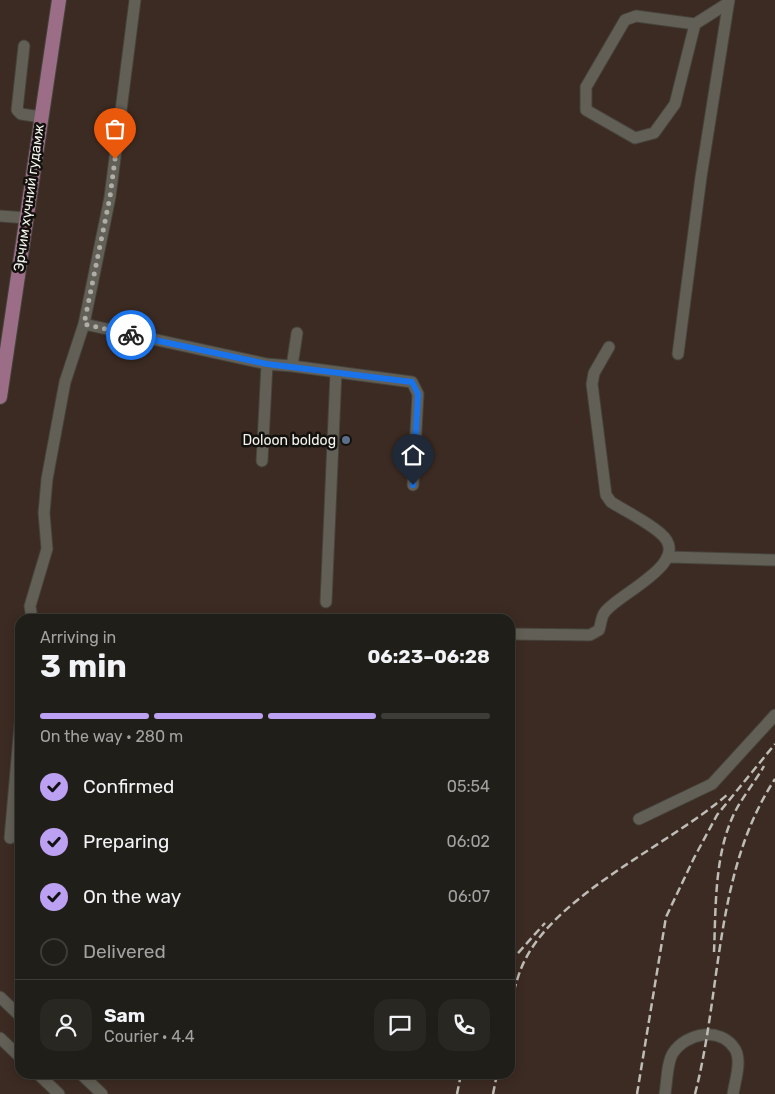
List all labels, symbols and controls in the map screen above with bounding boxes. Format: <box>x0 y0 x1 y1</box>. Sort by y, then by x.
pin <box>94 108 136 159</box>
icon: bag <box>101 115 129 143</box>
street label: Эрчим хүчний гудамж <box>10 123 48 273</box>
courier <box>106 310 156 360</box>
icon: bike <box>117 321 145 349</box>
place label: Doloon boldog <box>242 432 336 449</box>
marker: Doloon boldog <box>340 434 352 446</box>
pin <box>392 434 434 485</box>
icon: home <box>399 441 427 469</box>
text: Arriving in <box>40 628 116 647</box>
text: 06:23–06:28 <box>367 645 490 668</box>
text: 3 min <box>40 647 127 685</box>
text: On the way · 280 m <box>40 727 183 746</box>
icon: check <box>40 773 68 801</box>
text: Confirmed <box>83 775 174 798</box>
text: 05:54 <box>447 777 490 796</box>
icon: check <box>40 828 68 856</box>
text: Preparing <box>83 830 169 853</box>
text: 06:02 <box>447 832 490 851</box>
icon: check <box>40 883 68 911</box>
text: On the way <box>83 885 181 908</box>
text: 06:07 <box>448 887 490 906</box>
text: Delivered <box>83 940 166 963</box>
button: person <box>40 999 92 1051</box>
button: chat <box>374 999 426 1051</box>
button: phone <box>438 999 490 1051</box>
text: Sam <box>104 1004 145 1027</box>
text: Courier · 4.4 <box>104 1027 195 1046</box>

